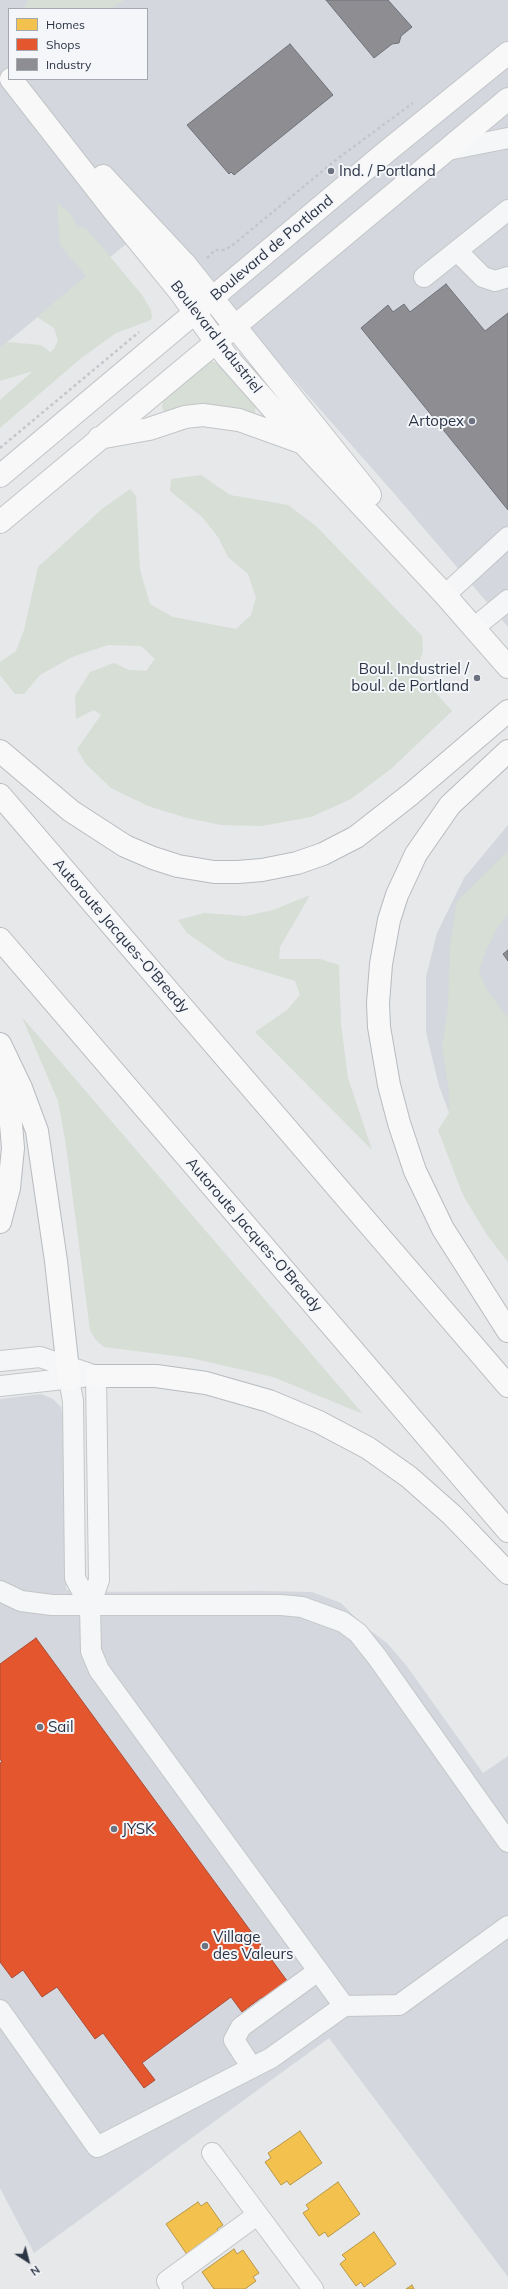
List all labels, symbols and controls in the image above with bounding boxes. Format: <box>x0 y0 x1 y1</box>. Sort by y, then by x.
legend <box>8 8 148 80</box>
text: Homes <box>46 17 85 32</box>
text: Shops <box>46 37 81 52</box>
text: Industry <box>46 57 91 72</box>
place label: Ind. / Portland <box>339 162 436 180</box>
marker: Ind. / Portland <box>326 166 336 176</box>
street label: Boulevard de Portland <box>207 191 337 305</box>
street label: Boulevard Industriel <box>166 277 266 397</box>
place label: Artopex <box>408 412 464 430</box>
marker: Artopex <box>467 416 477 426</box>
place label: Boul. Industriel / boul. de Portland <box>351 660 469 695</box>
marker: Boul. Industriel / boul. de Portland <box>472 673 482 683</box>
street label: Autoroute Jacques-O'Bready <box>49 855 193 1017</box>
street label: Autoroute Jacques-O'Bready <box>182 1154 326 1316</box>
place label: Sail <box>48 1718 73 1736</box>
marker: Sail <box>35 1722 45 1732</box>
place label: JYSK <box>122 1820 155 1838</box>
marker: JYSK <box>109 1824 119 1834</box>
place label: Village des Valeurs <box>213 1928 293 1963</box>
marker: Village des Valeurs <box>200 1941 210 1951</box>
north arrow <box>8 2241 48 2281</box>
text: N <box>28 2263 43 2279</box>

